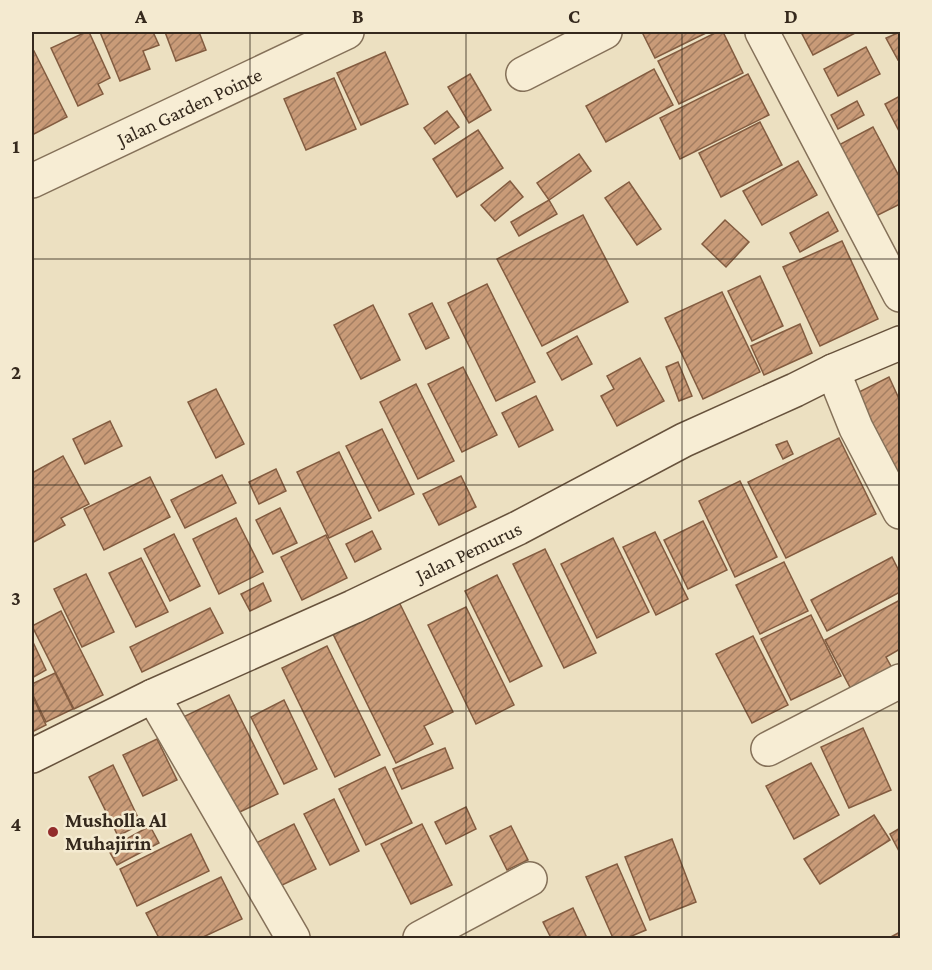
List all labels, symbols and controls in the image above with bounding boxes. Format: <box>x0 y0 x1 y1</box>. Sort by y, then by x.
text: A <box>134 5 148 27</box>
text: B <box>352 5 364 27</box>
text: C <box>568 5 580 27</box>
text: D <box>784 5 798 27</box>
street label: Jalan Garden Pointe <box>112 63 265 152</box>
text: 1 <box>12 135 20 157</box>
text: 2 <box>11 361 21 383</box>
street label: Jalan Pemurus <box>410 517 525 588</box>
text: 3 <box>11 587 21 609</box>
place label: Musholla Al Muhajirin <box>65 809 167 855</box>
text: 4 <box>11 813 22 835</box>
marker: Musholla Al Muhajirin <box>46 825 60 839</box>

